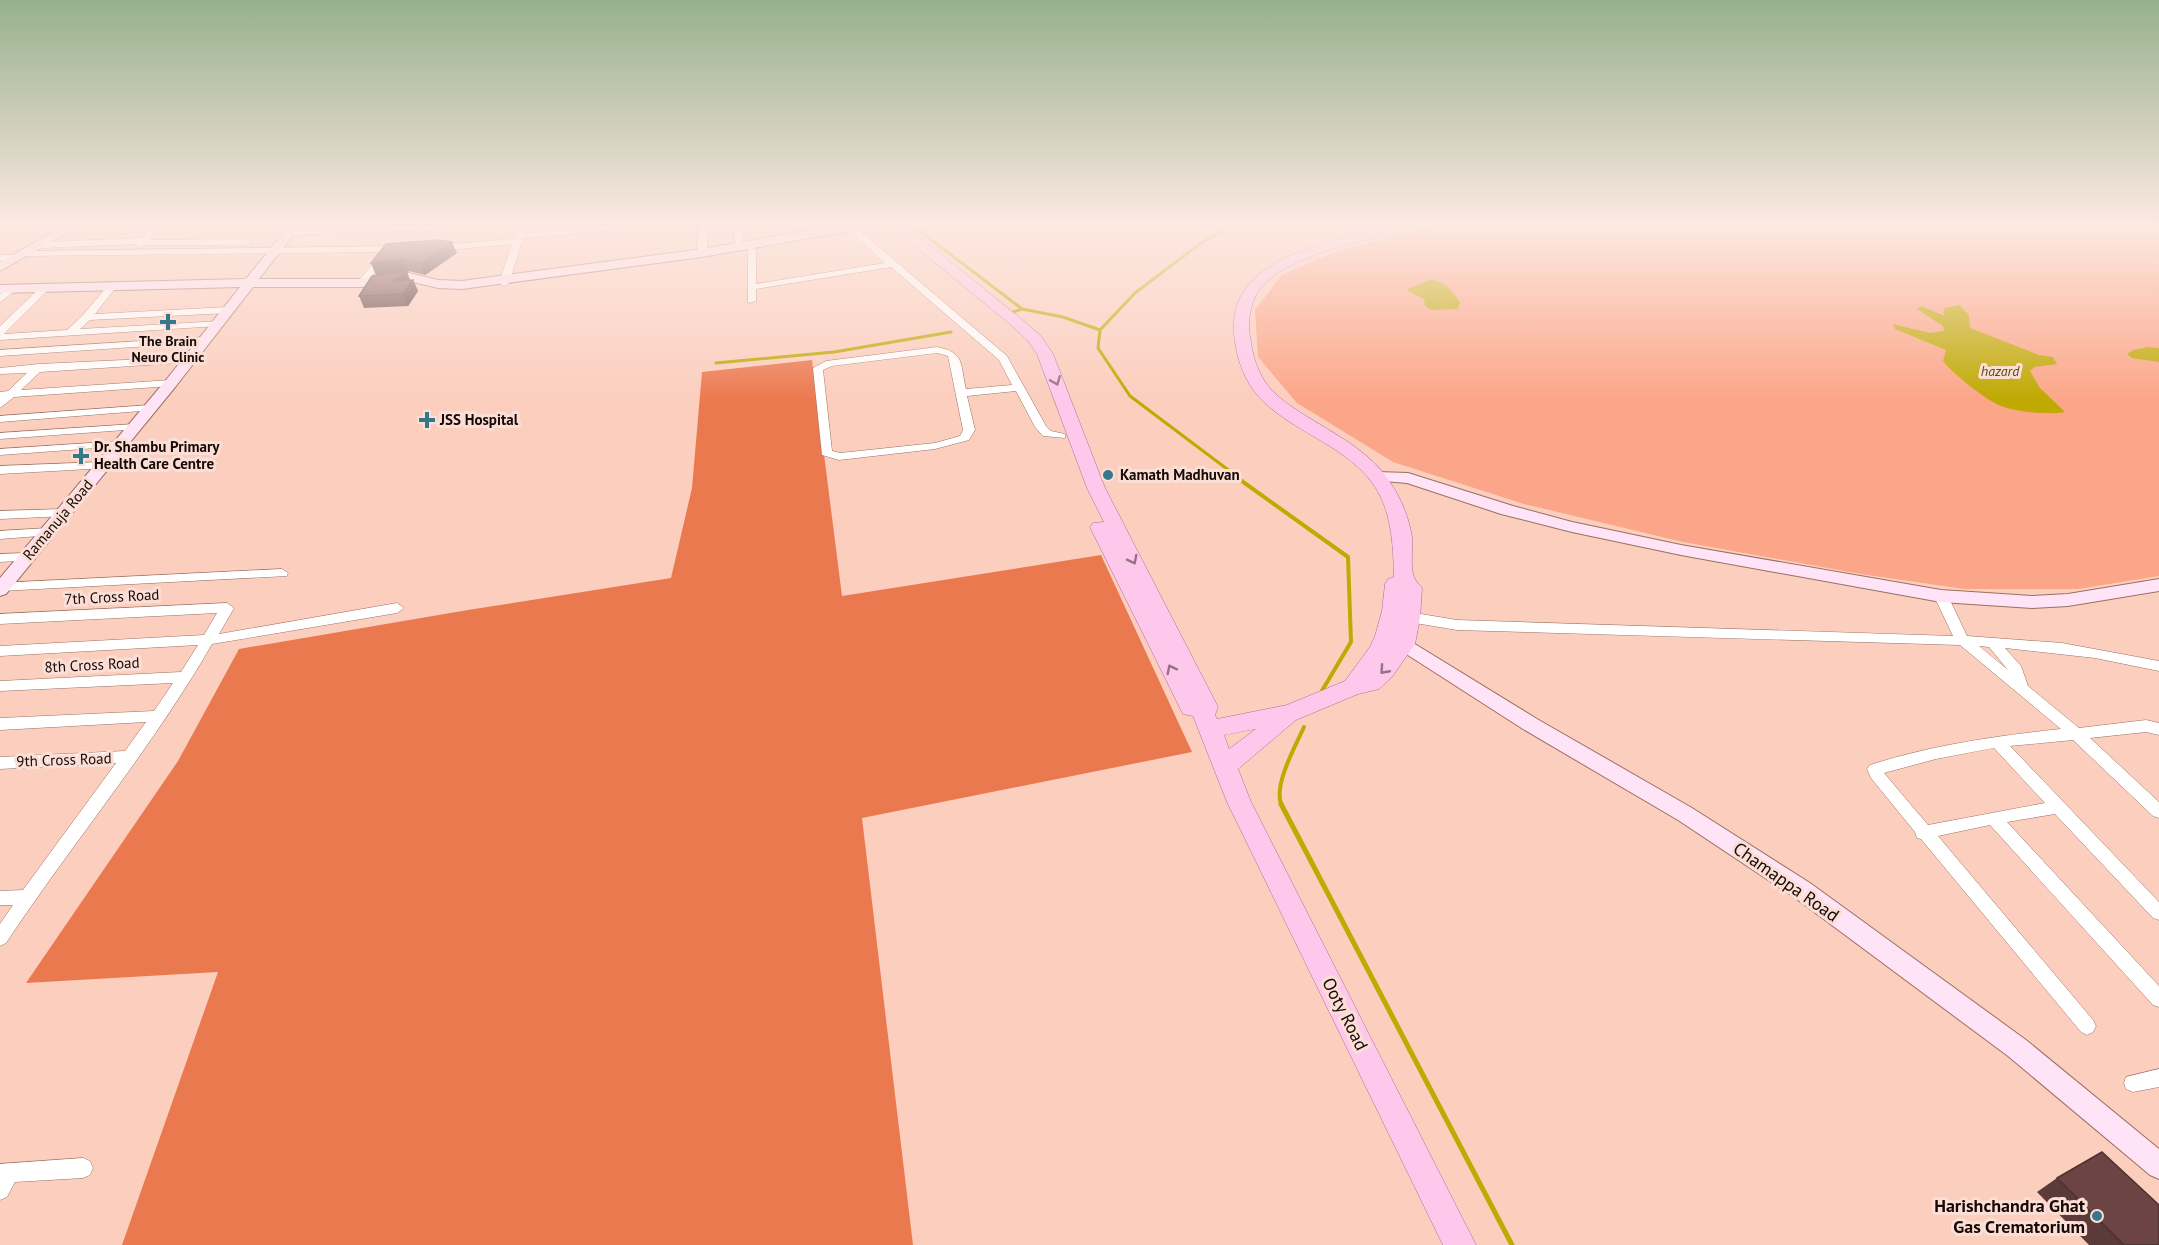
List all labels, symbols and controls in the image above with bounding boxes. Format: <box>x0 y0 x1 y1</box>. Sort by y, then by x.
marker: The Brain Neuro Clinic <box>159 313 177 331</box>
place label: The Brain Neuro Clinic <box>132 332 204 366</box>
water label: hazard <box>1981 362 2020 380</box>
one-way arrow <box>1049 374 1061 385</box>
place label: JSS Hospital <box>439 410 519 429</box>
marker: JSS Hospital <box>418 411 436 429</box>
place label: Dr. Shambu Primary Health Care Centre <box>94 437 220 473</box>
marker: Dr. Shambu Primary Health Care Centre <box>72 447 90 465</box>
place label: Kamath Madhuvan <box>1120 465 1240 484</box>
marker: Kamath Madhuvan <box>1101 468 1115 482</box>
street label: Ramanuja Road <box>18 476 97 564</box>
one-way arrow <box>1125 553 1137 564</box>
street label: 7th Cross Road <box>64 585 160 608</box>
street label: 8th Cross Road <box>44 653 140 676</box>
one-way arrow <box>1380 663 1391 674</box>
one-way arrow <box>1167 665 1178 675</box>
street label: 9th Cross Road <box>16 748 112 771</box>
street label: Chamappa Road <box>1729 837 1844 927</box>
street label: Ooty Road <box>1317 973 1374 1054</box>
place label: Harishchandra Ghat Gas Crematorium <box>1934 1194 2086 1238</box>
marker: Harishchandra Ghat Gas Crematorium <box>2090 1209 2104 1223</box>

